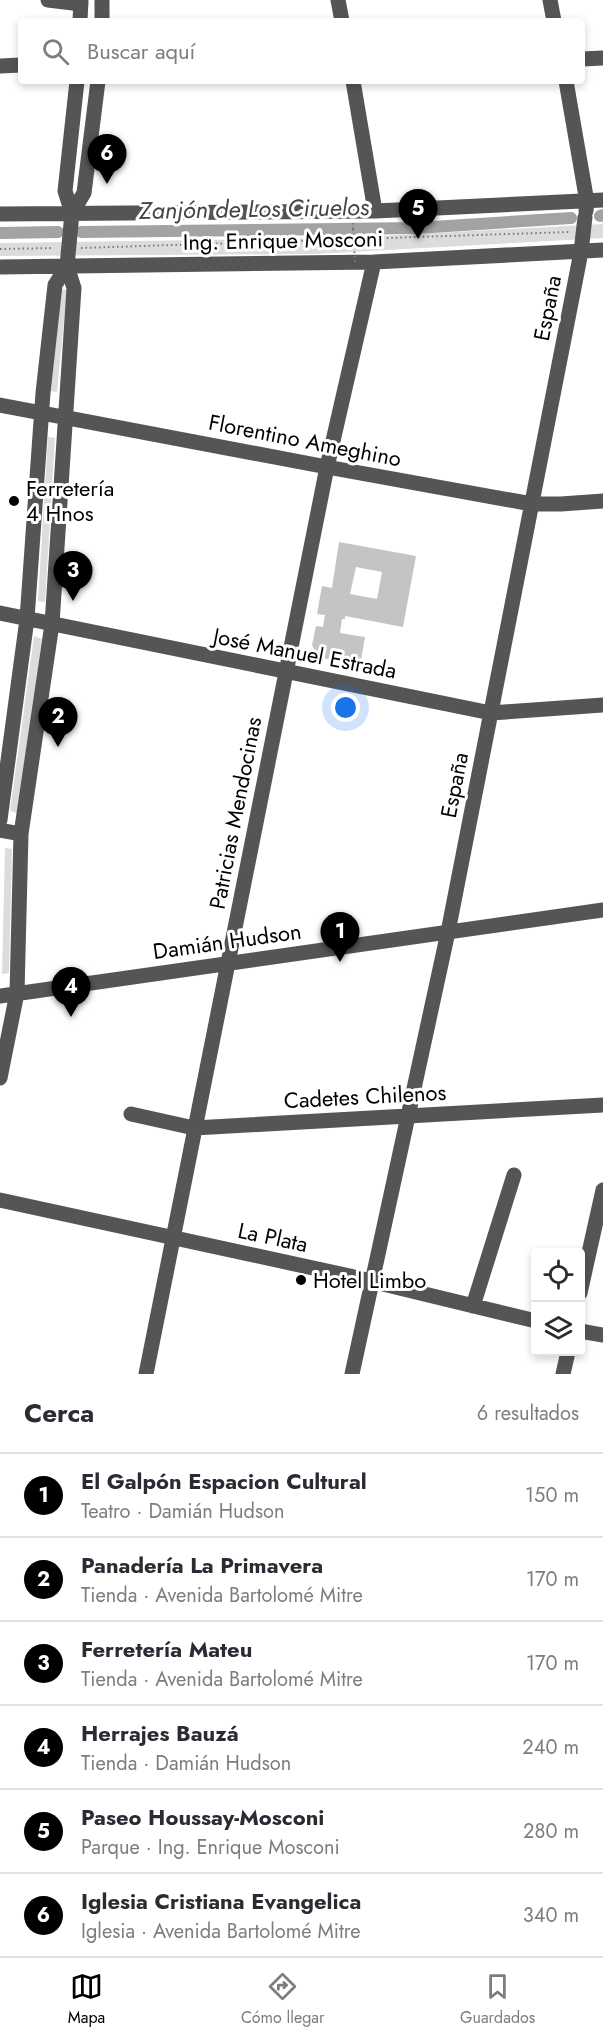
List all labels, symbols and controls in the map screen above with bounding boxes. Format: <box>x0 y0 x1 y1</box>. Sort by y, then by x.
search box <box>18 18 585 84</box>
icon: search <box>39 35 72 68</box>
text: Buscar aquí <box>87 35 195 67</box>
pin: 6 <box>88 134 126 184</box>
water label: Zanjón de Los Ciruelos <box>138 189 370 228</box>
pin: 5 <box>398 190 438 239</box>
street label: Ing. Enrique Mosconi <box>183 222 383 258</box>
street label: España <box>525 272 569 344</box>
street label: Florentino Ameghino <box>206 406 404 474</box>
place label: Ferretería 4 Hnos <box>26 472 114 529</box>
marker: Ferretería 4 Hnos <box>7 494 21 508</box>
pin: 3 <box>54 552 92 601</box>
street label: José Manuel Estrada <box>208 619 399 686</box>
your location <box>331 693 360 722</box>
pin: 2 <box>38 698 78 747</box>
street label: Patricias Mendocinas <box>201 714 269 912</box>
street label: España <box>432 749 476 821</box>
pin: 1 <box>320 912 360 962</box>
street label: Damián Hudson <box>151 915 303 967</box>
pin: 4 <box>52 968 90 1017</box>
street label: Cadetes Chilenos <box>283 1076 447 1116</box>
street label: La Plata <box>235 1214 311 1260</box>
map controls <box>531 1248 585 1356</box>
button: locate <box>531 1248 585 1302</box>
place label: Hotel Limbo <box>313 1264 426 1296</box>
marker: Hotel Limbo <box>294 1273 308 1287</box>
button: layers <box>531 1302 585 1356</box>
text: Cerca <box>24 1394 94 1432</box>
text: 6 resultados <box>477 1399 579 1428</box>
text: El Galpón Espacion Cultural <box>81 1465 367 1497</box>
text: 1 <box>38 1481 49 1510</box>
text: 150 m <box>525 1481 579 1510</box>
text: Teatro · Damián Hudson <box>81 1497 284 1526</box>
text: Panadería La Primavera <box>81 1549 323 1581</box>
text: 2 <box>37 1565 50 1594</box>
text: 170 m <box>526 1565 579 1594</box>
text: Tienda · Avenida Bartolomé Mitre <box>81 1581 363 1610</box>
text: Ferretería Mateu <box>81 1633 252 1665</box>
text: 3 <box>37 1649 50 1678</box>
text: 170 m <box>526 1649 579 1678</box>
text: Tienda · Avenida Bartolomé Mitre <box>81 1665 363 1694</box>
text: Herrajes Bauzá <box>81 1717 239 1749</box>
text: 4 <box>37 1733 50 1762</box>
text: 240 m <box>522 1733 579 1762</box>
text: Tienda · Damián Hudson <box>81 1749 291 1778</box>
text: Paseo Houssay-Mosconi <box>81 1801 324 1833</box>
text: 5 <box>37 1817 50 1846</box>
text: 280 m <box>523 1817 579 1846</box>
text: Parque · Ing. Enrique Mosconi <box>81 1833 340 1862</box>
text: Iglesia Cristiana Evangelica <box>81 1885 361 1917</box>
text: 6 <box>37 1901 50 1930</box>
text: 340 m <box>523 1901 579 1930</box>
text: Iglesia · Avenida Bartolomé Mitre <box>81 1917 361 1946</box>
tab: Mapa <box>68 1970 105 2029</box>
tab: Cómo llegar <box>241 1970 325 2029</box>
tab: Guardados <box>460 1970 535 2029</box>

